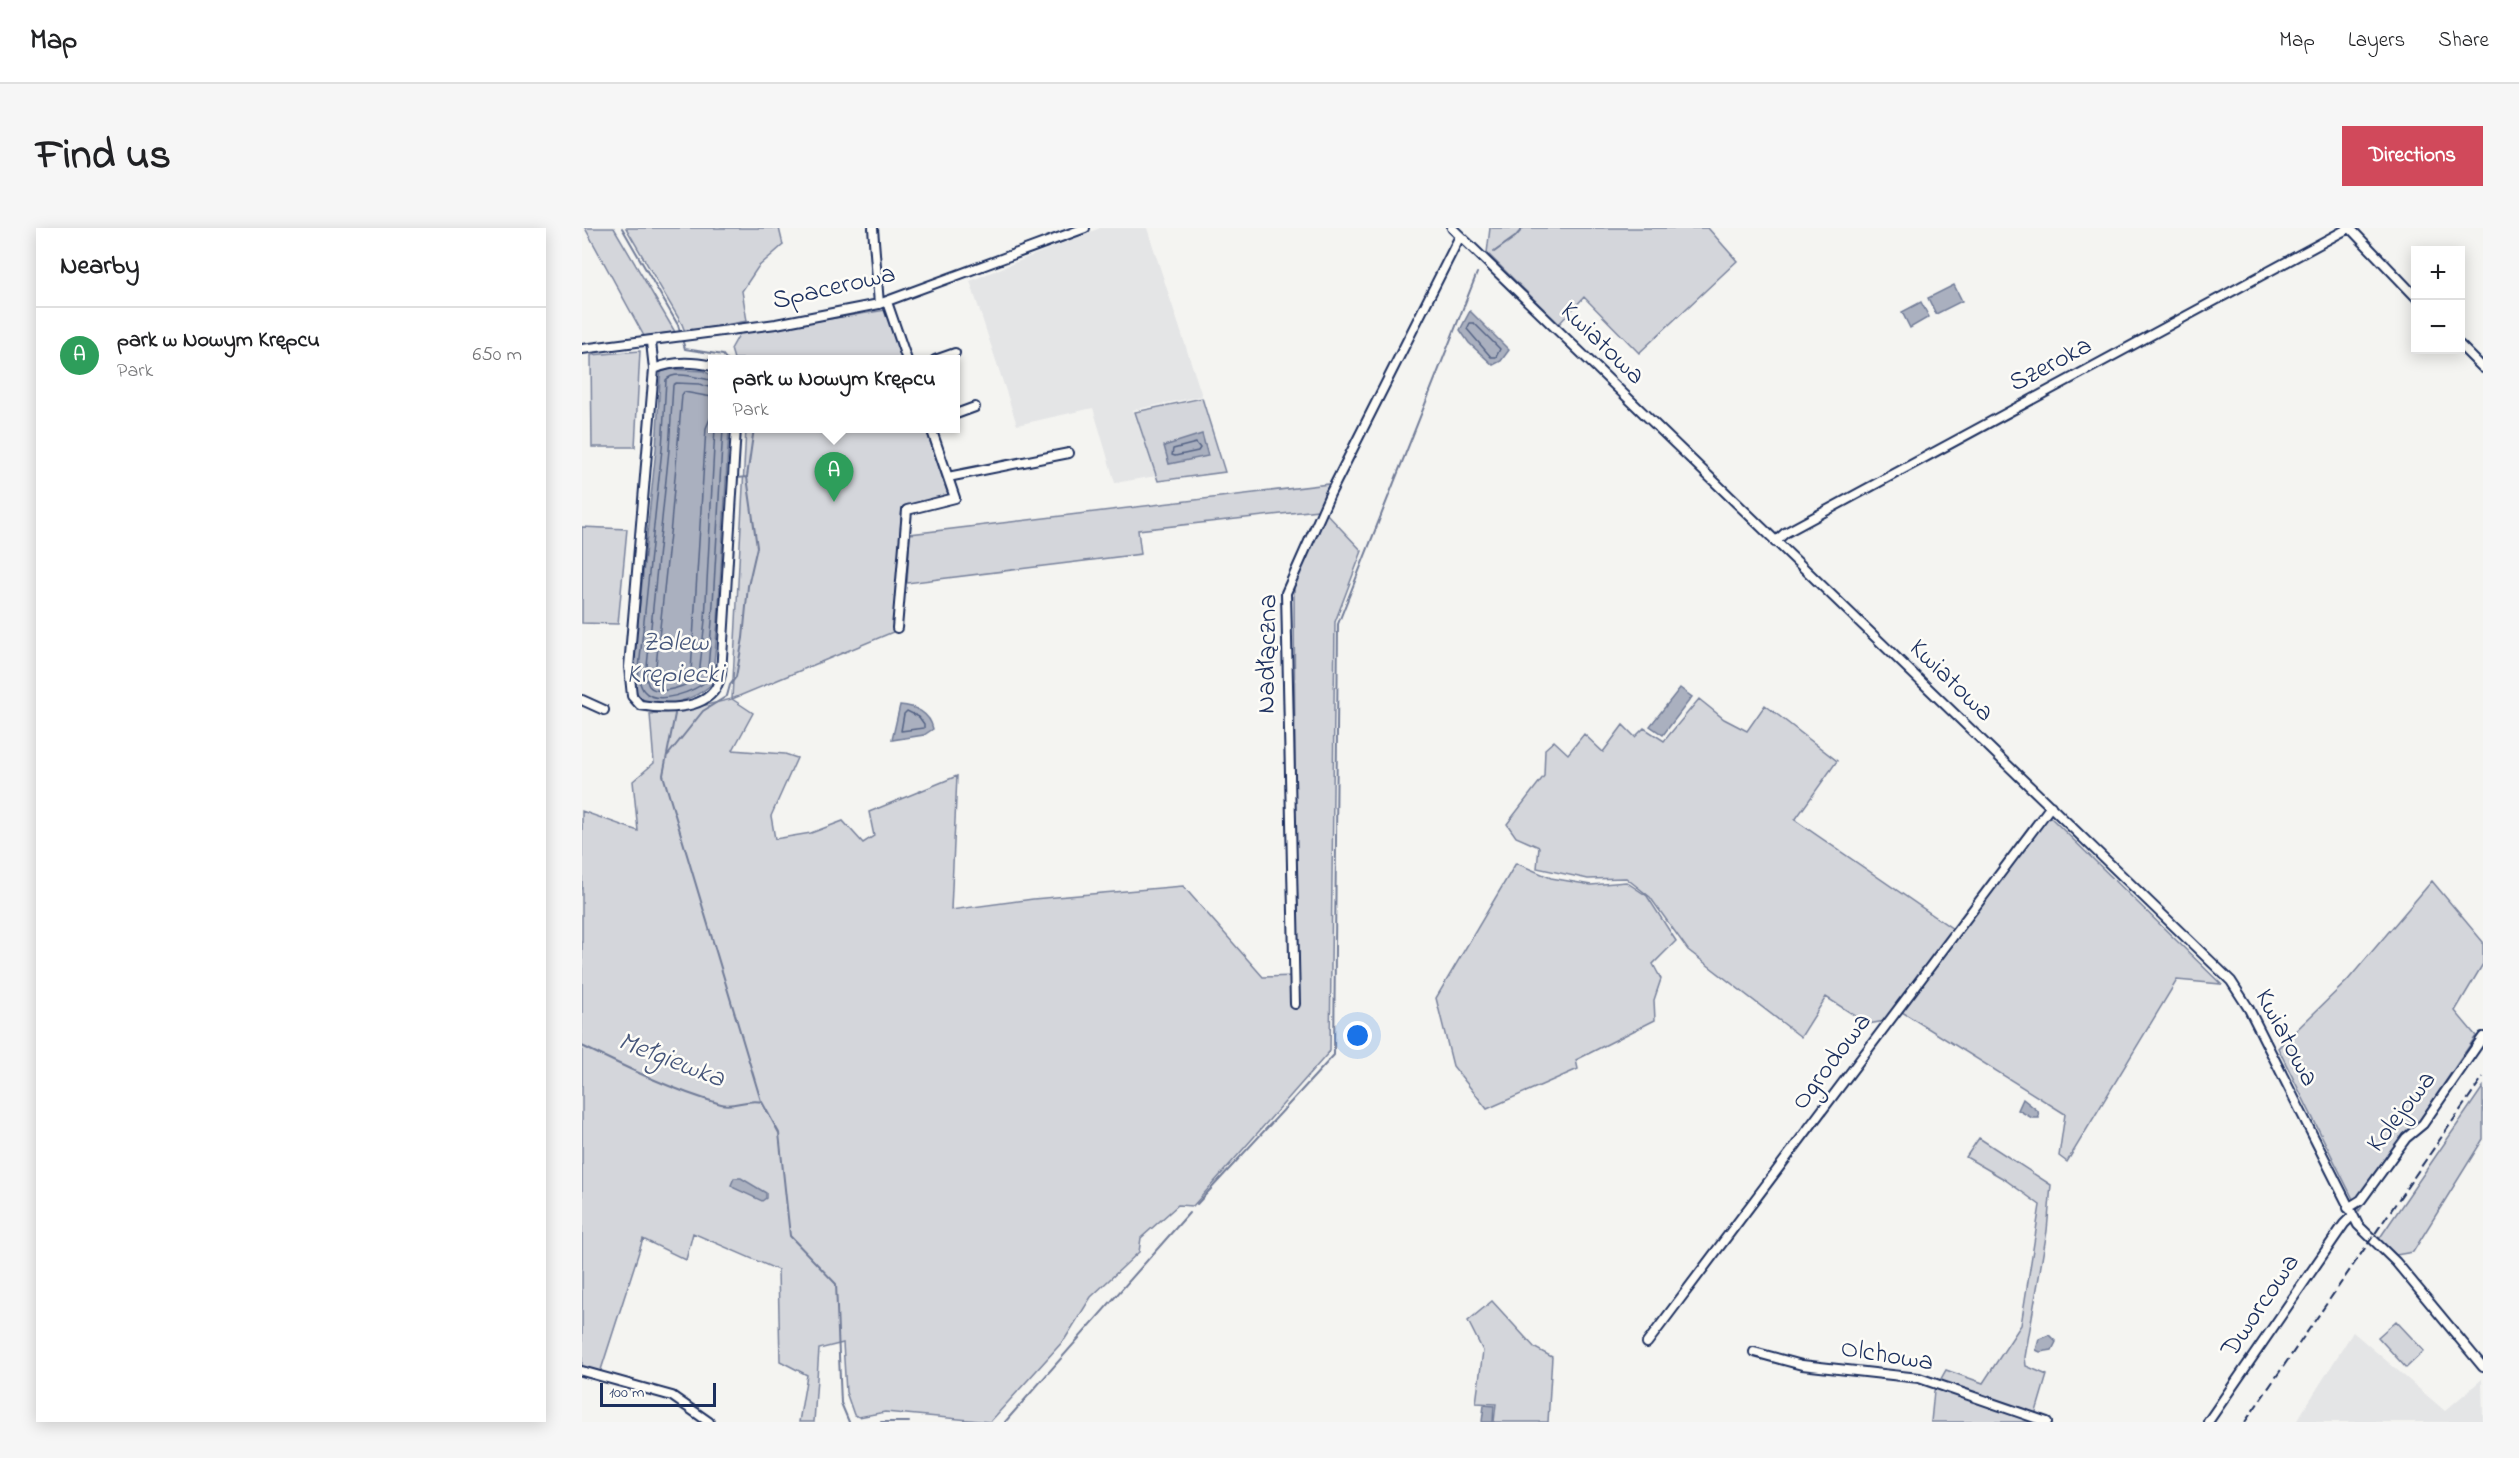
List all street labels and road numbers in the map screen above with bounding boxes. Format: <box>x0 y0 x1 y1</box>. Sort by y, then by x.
street label: Spacerowa <box>769 255 899 321</box>
street label: Kwiatowa <box>1550 293 1654 395</box>
street label: Szeroka <box>2003 327 2099 403</box>
street label: Nadłączna <box>1247 594 1289 714</box>
street label: Kwiatowa <box>1899 630 2003 732</box>
street label: Kwiatowa <box>2244 982 2328 1094</box>
street label: Ogrodowa <box>1782 1005 1882 1119</box>
street label: Kolejowa <box>2357 1063 2447 1161</box>
street label: Dworcowa <box>2211 1246 2310 1367</box>
street label: Olchowa <box>1838 1329 1936 1383</box>

